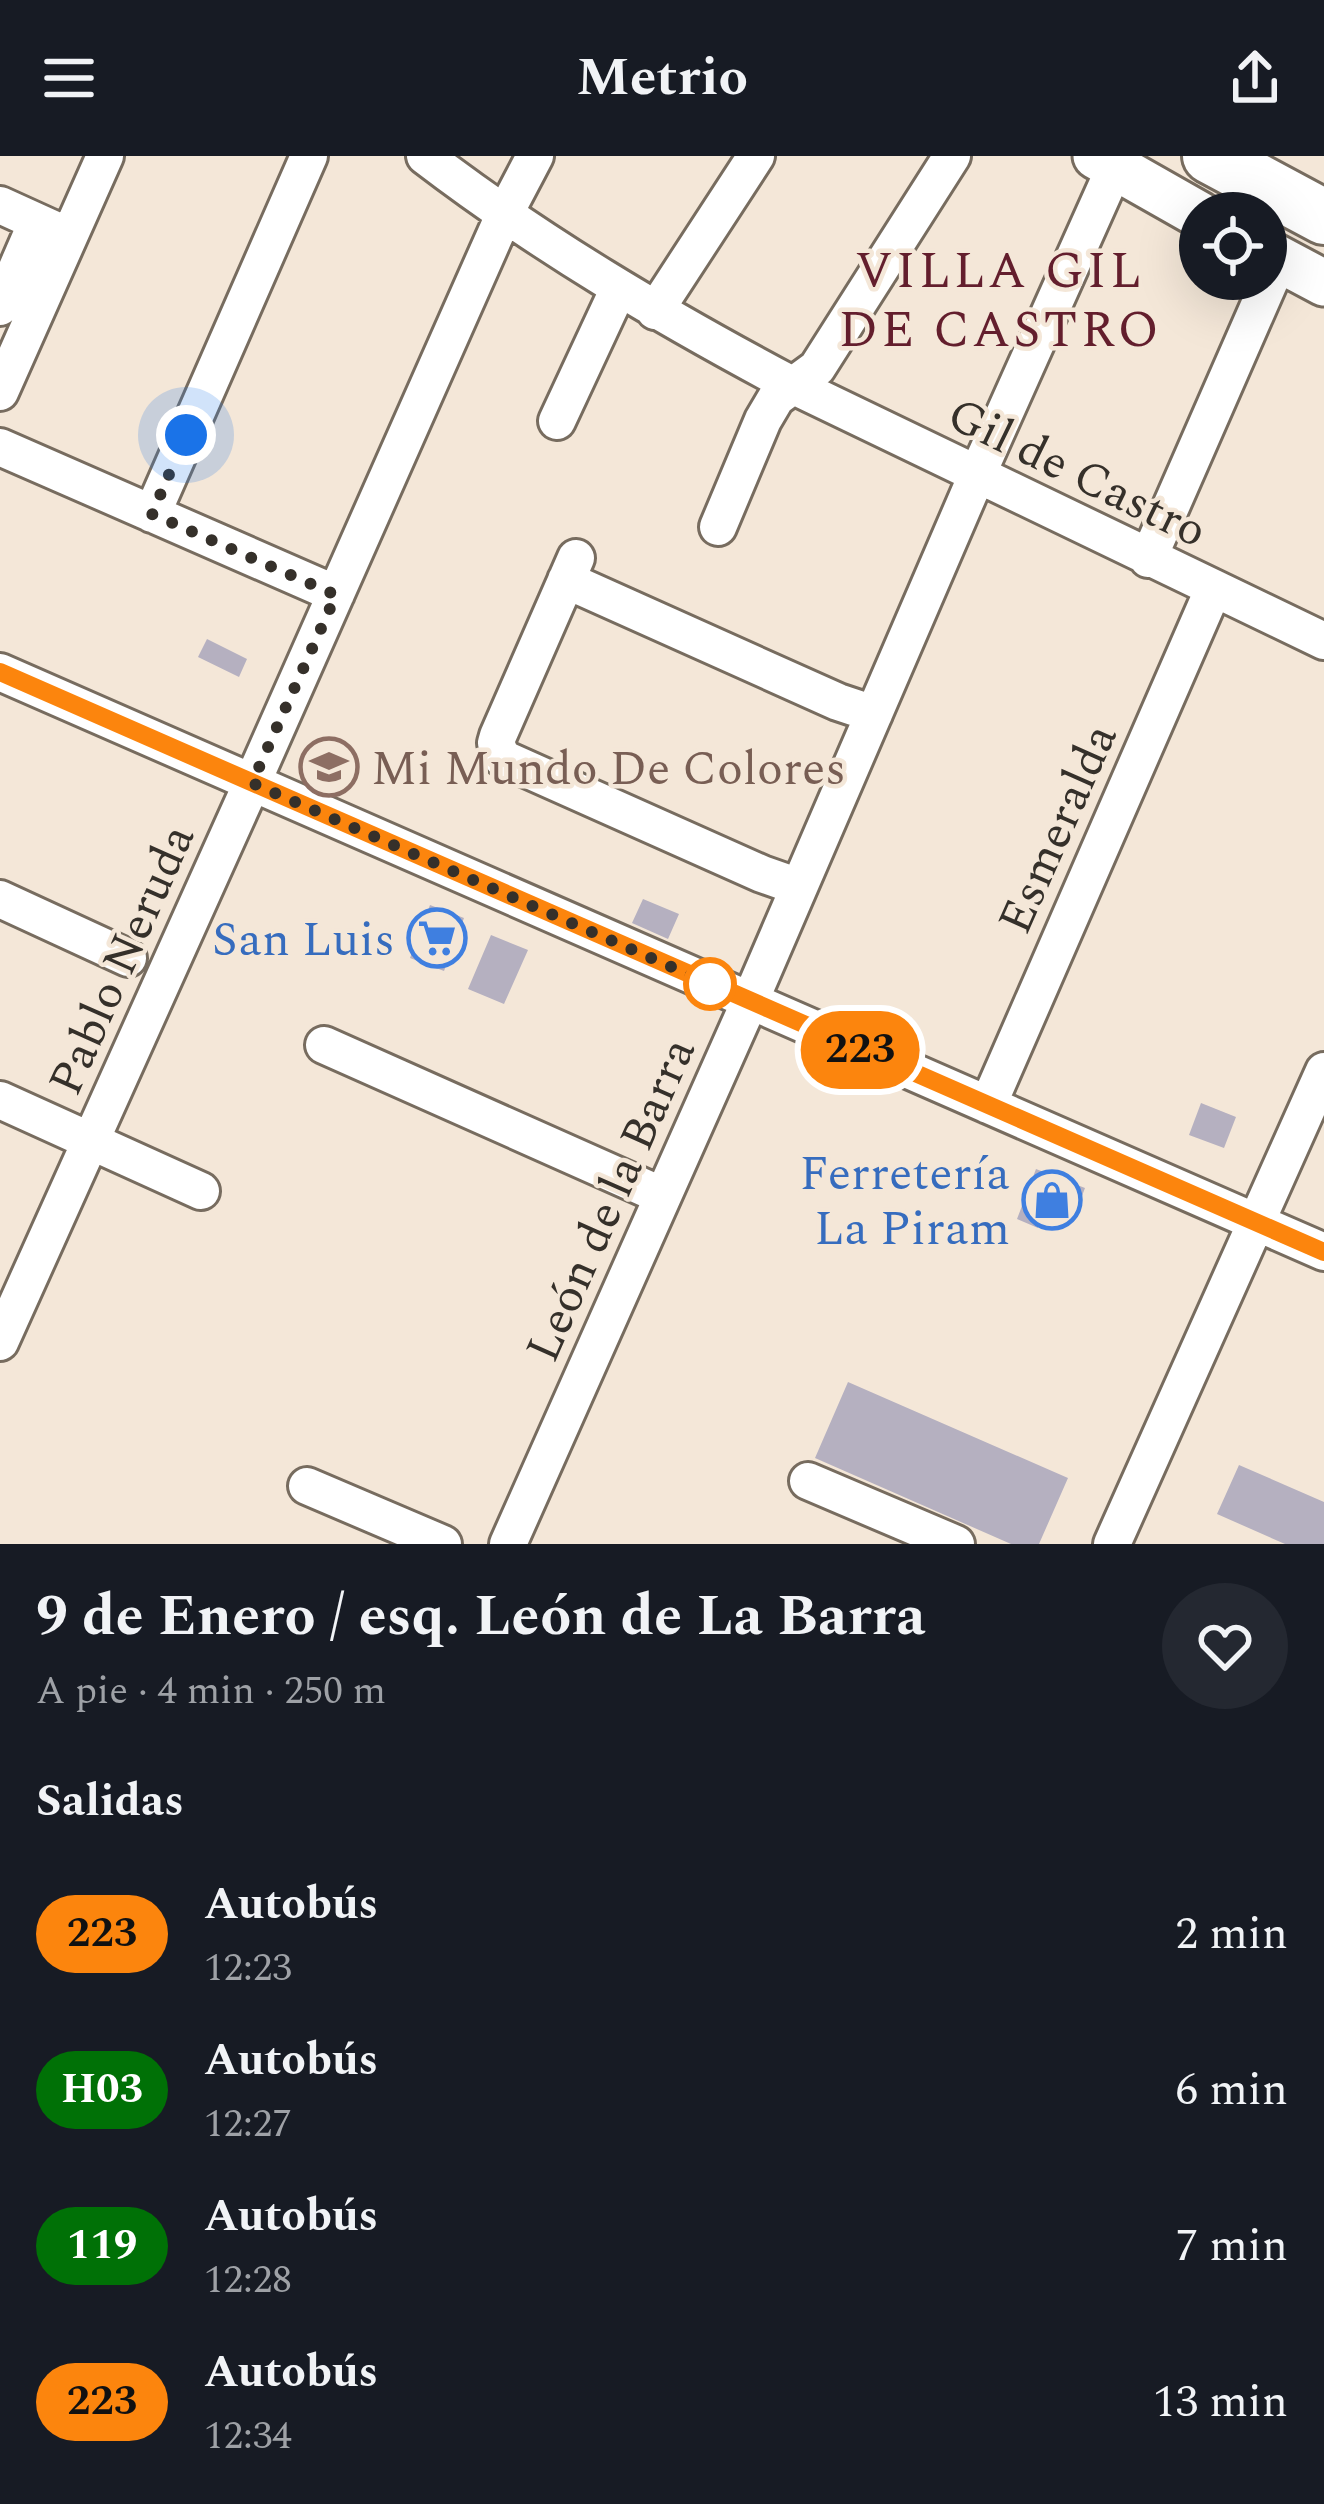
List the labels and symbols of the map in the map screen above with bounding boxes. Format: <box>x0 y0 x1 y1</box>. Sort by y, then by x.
district label: VILLA GIL DE CASTRO <box>838 233 1162 370</box>
street label: Gil de Castro <box>935 379 1219 568</box>
your location <box>156 405 216 465</box>
street label: Esmeralda <box>979 712 1137 946</box>
place label: Mi Mundo De Colores <box>371 733 846 806</box>
school or university icon: Mi Mundo De Colores <box>298 736 360 798</box>
street label: Pablo Neruda <box>30 813 215 1107</box>
place label: San Luis <box>212 904 395 977</box>
supermarket icon: San Luis <box>406 907 468 969</box>
unlabelled marker <box>685 959 735 1009</box>
line badge: 223 <box>791 1011 929 1089</box>
street label: León de la Barra <box>507 1026 715 1374</box>
place label: Ferretería La Piram <box>800 1138 1010 1266</box>
shop icon: Ferretería La Piram <box>1021 1169 1083 1231</box>

